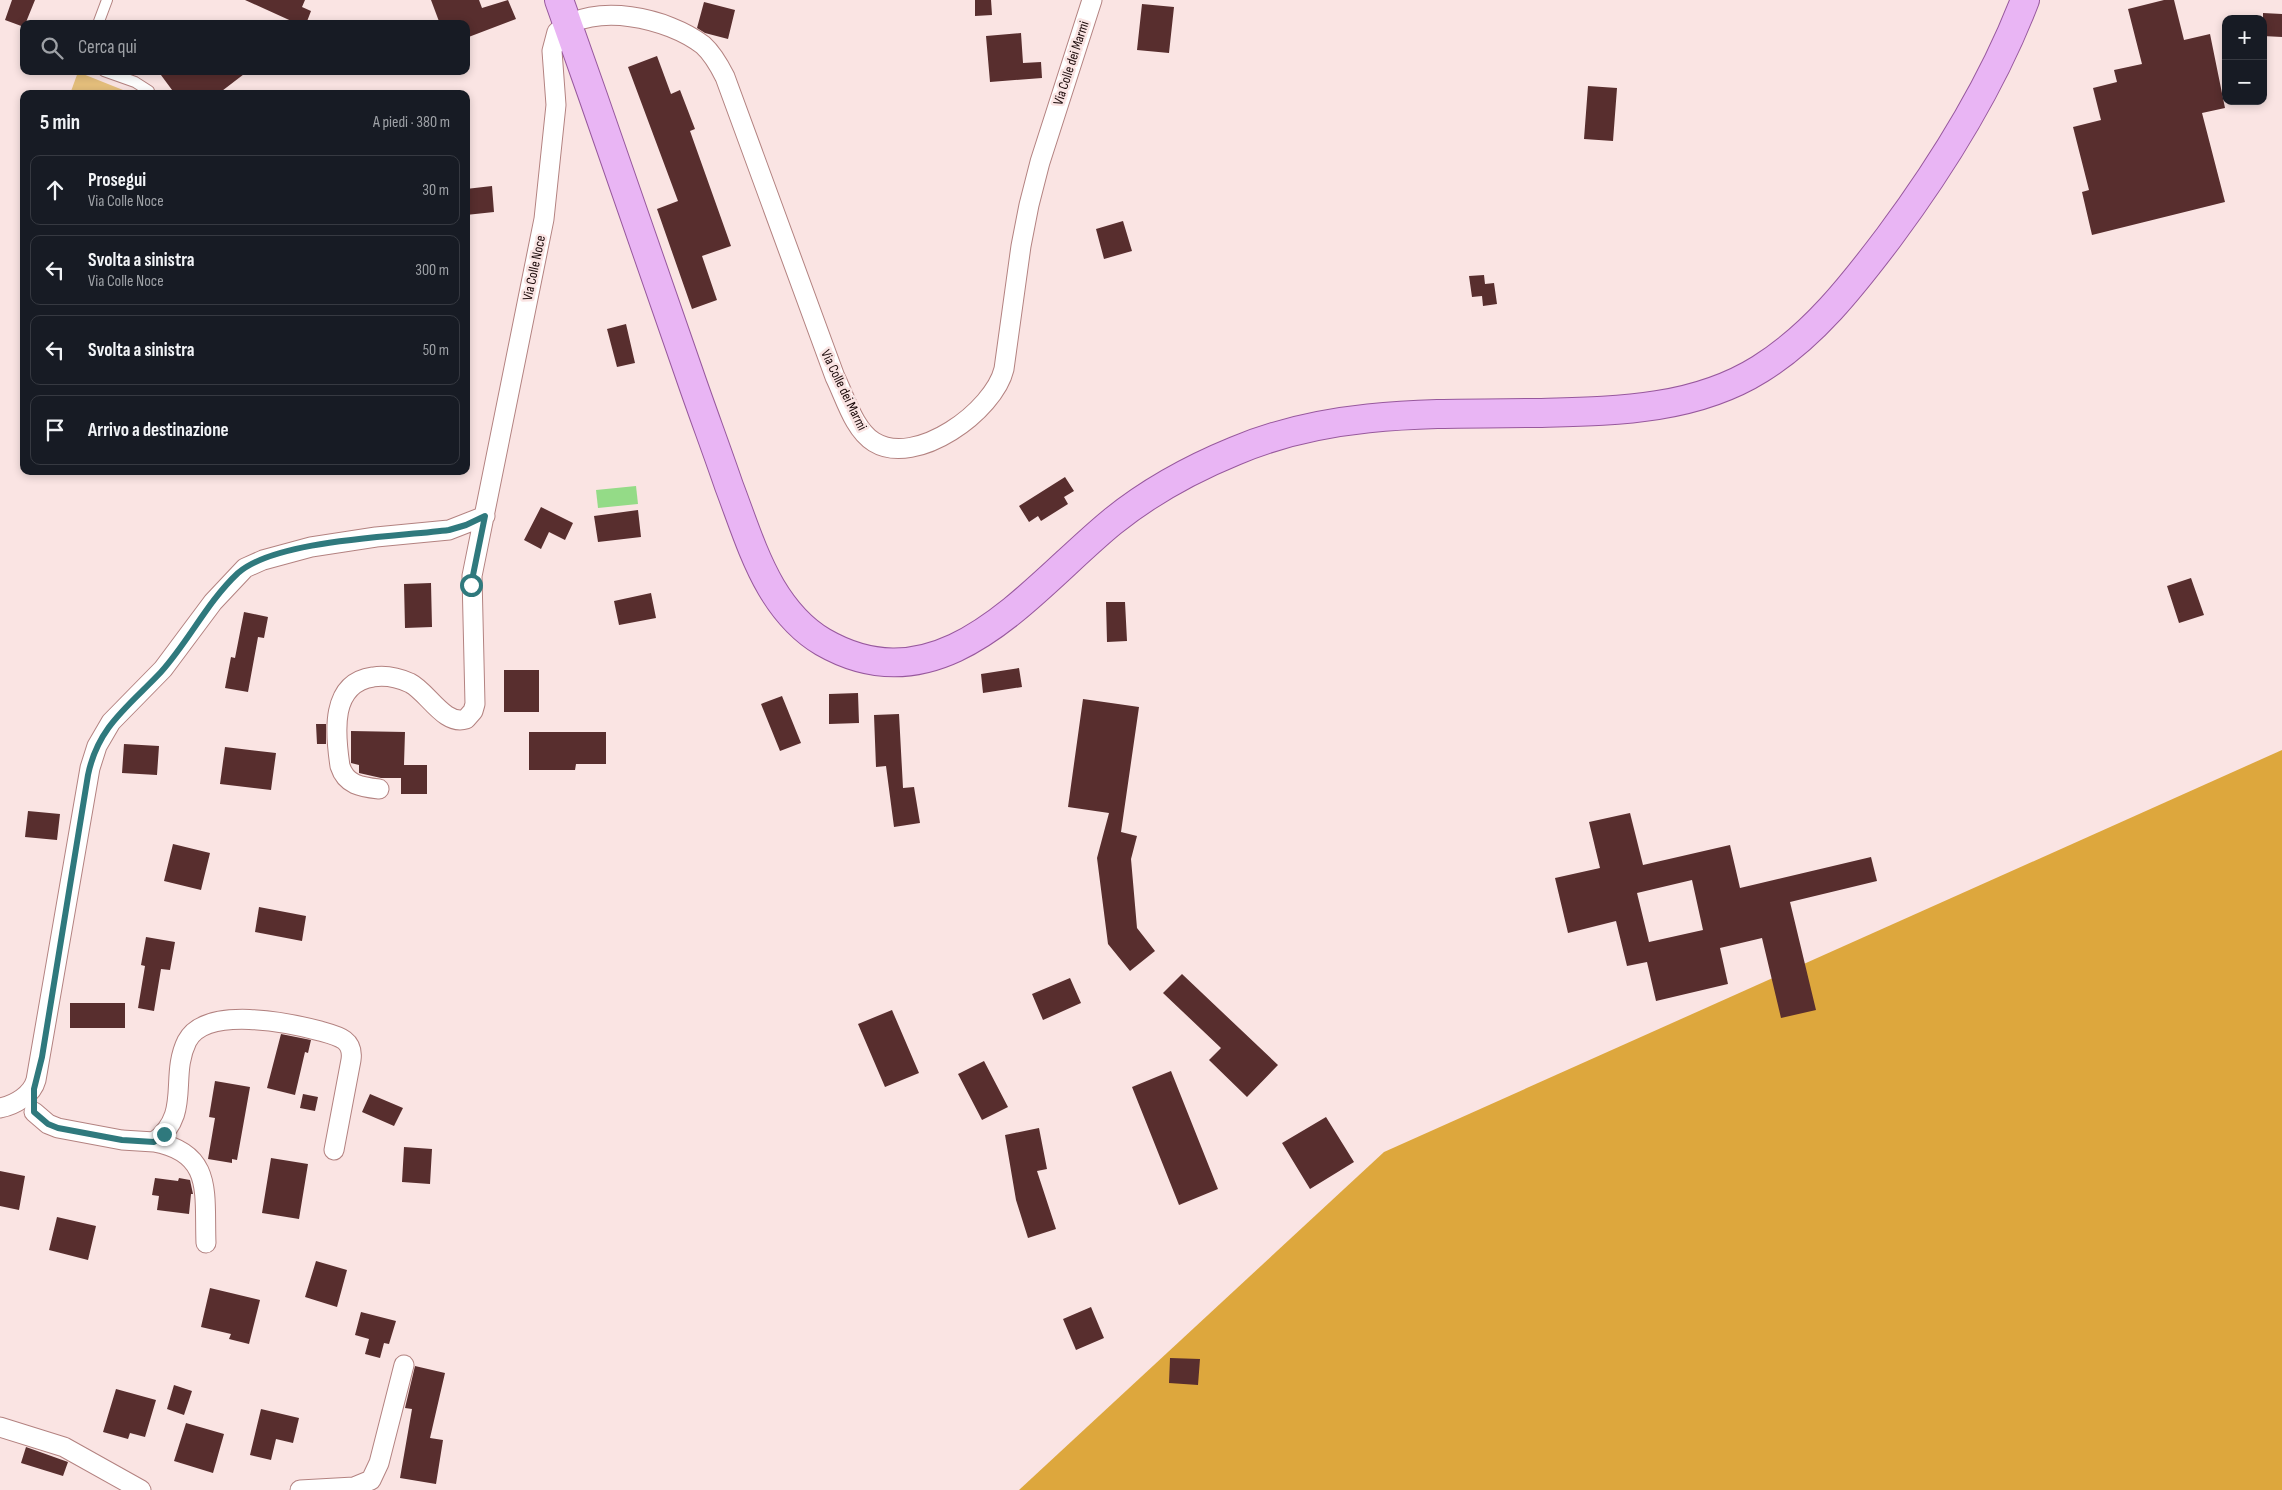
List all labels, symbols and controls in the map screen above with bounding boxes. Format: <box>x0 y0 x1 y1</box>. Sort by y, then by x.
map controls <box>2222 15 2267 105</box>
button: + <box>2222 15 2267 60</box>
street label: Via Colle dei Marmi <box>1049 19 1093 107</box>
search box <box>20 20 470 75</box>
icon: search <box>38 34 66 62</box>
text: Cerca qui <box>78 36 137 59</box>
button: − <box>2222 60 2267 105</box>
text: 5 min <box>40 110 80 135</box>
text: A piedi · 380 m <box>373 113 450 132</box>
text: Prosegui <box>88 169 146 192</box>
icon: ahead <box>41 176 69 204</box>
text: 30 m <box>422 181 449 200</box>
text: Via Colle Noce <box>88 192 164 211</box>
street label: Via Colle Noce <box>519 234 549 302</box>
text: Svolta a sinistra <box>88 249 195 272</box>
icon: left <box>41 256 69 284</box>
text: 300 m <box>415 261 449 280</box>
text: Via Colle Noce <box>88 272 164 291</box>
icon: left <box>41 336 69 364</box>
text: Svolta a sinistra <box>88 339 195 362</box>
text: 50 m <box>423 341 449 360</box>
street label: Via Colle dei Marmi <box>817 347 871 433</box>
icon: arrive <box>41 416 69 444</box>
text: Arrivo a destinazione <box>88 419 229 442</box>
route start <box>460 574 483 597</box>
route end <box>153 1123 176 1146</box>

